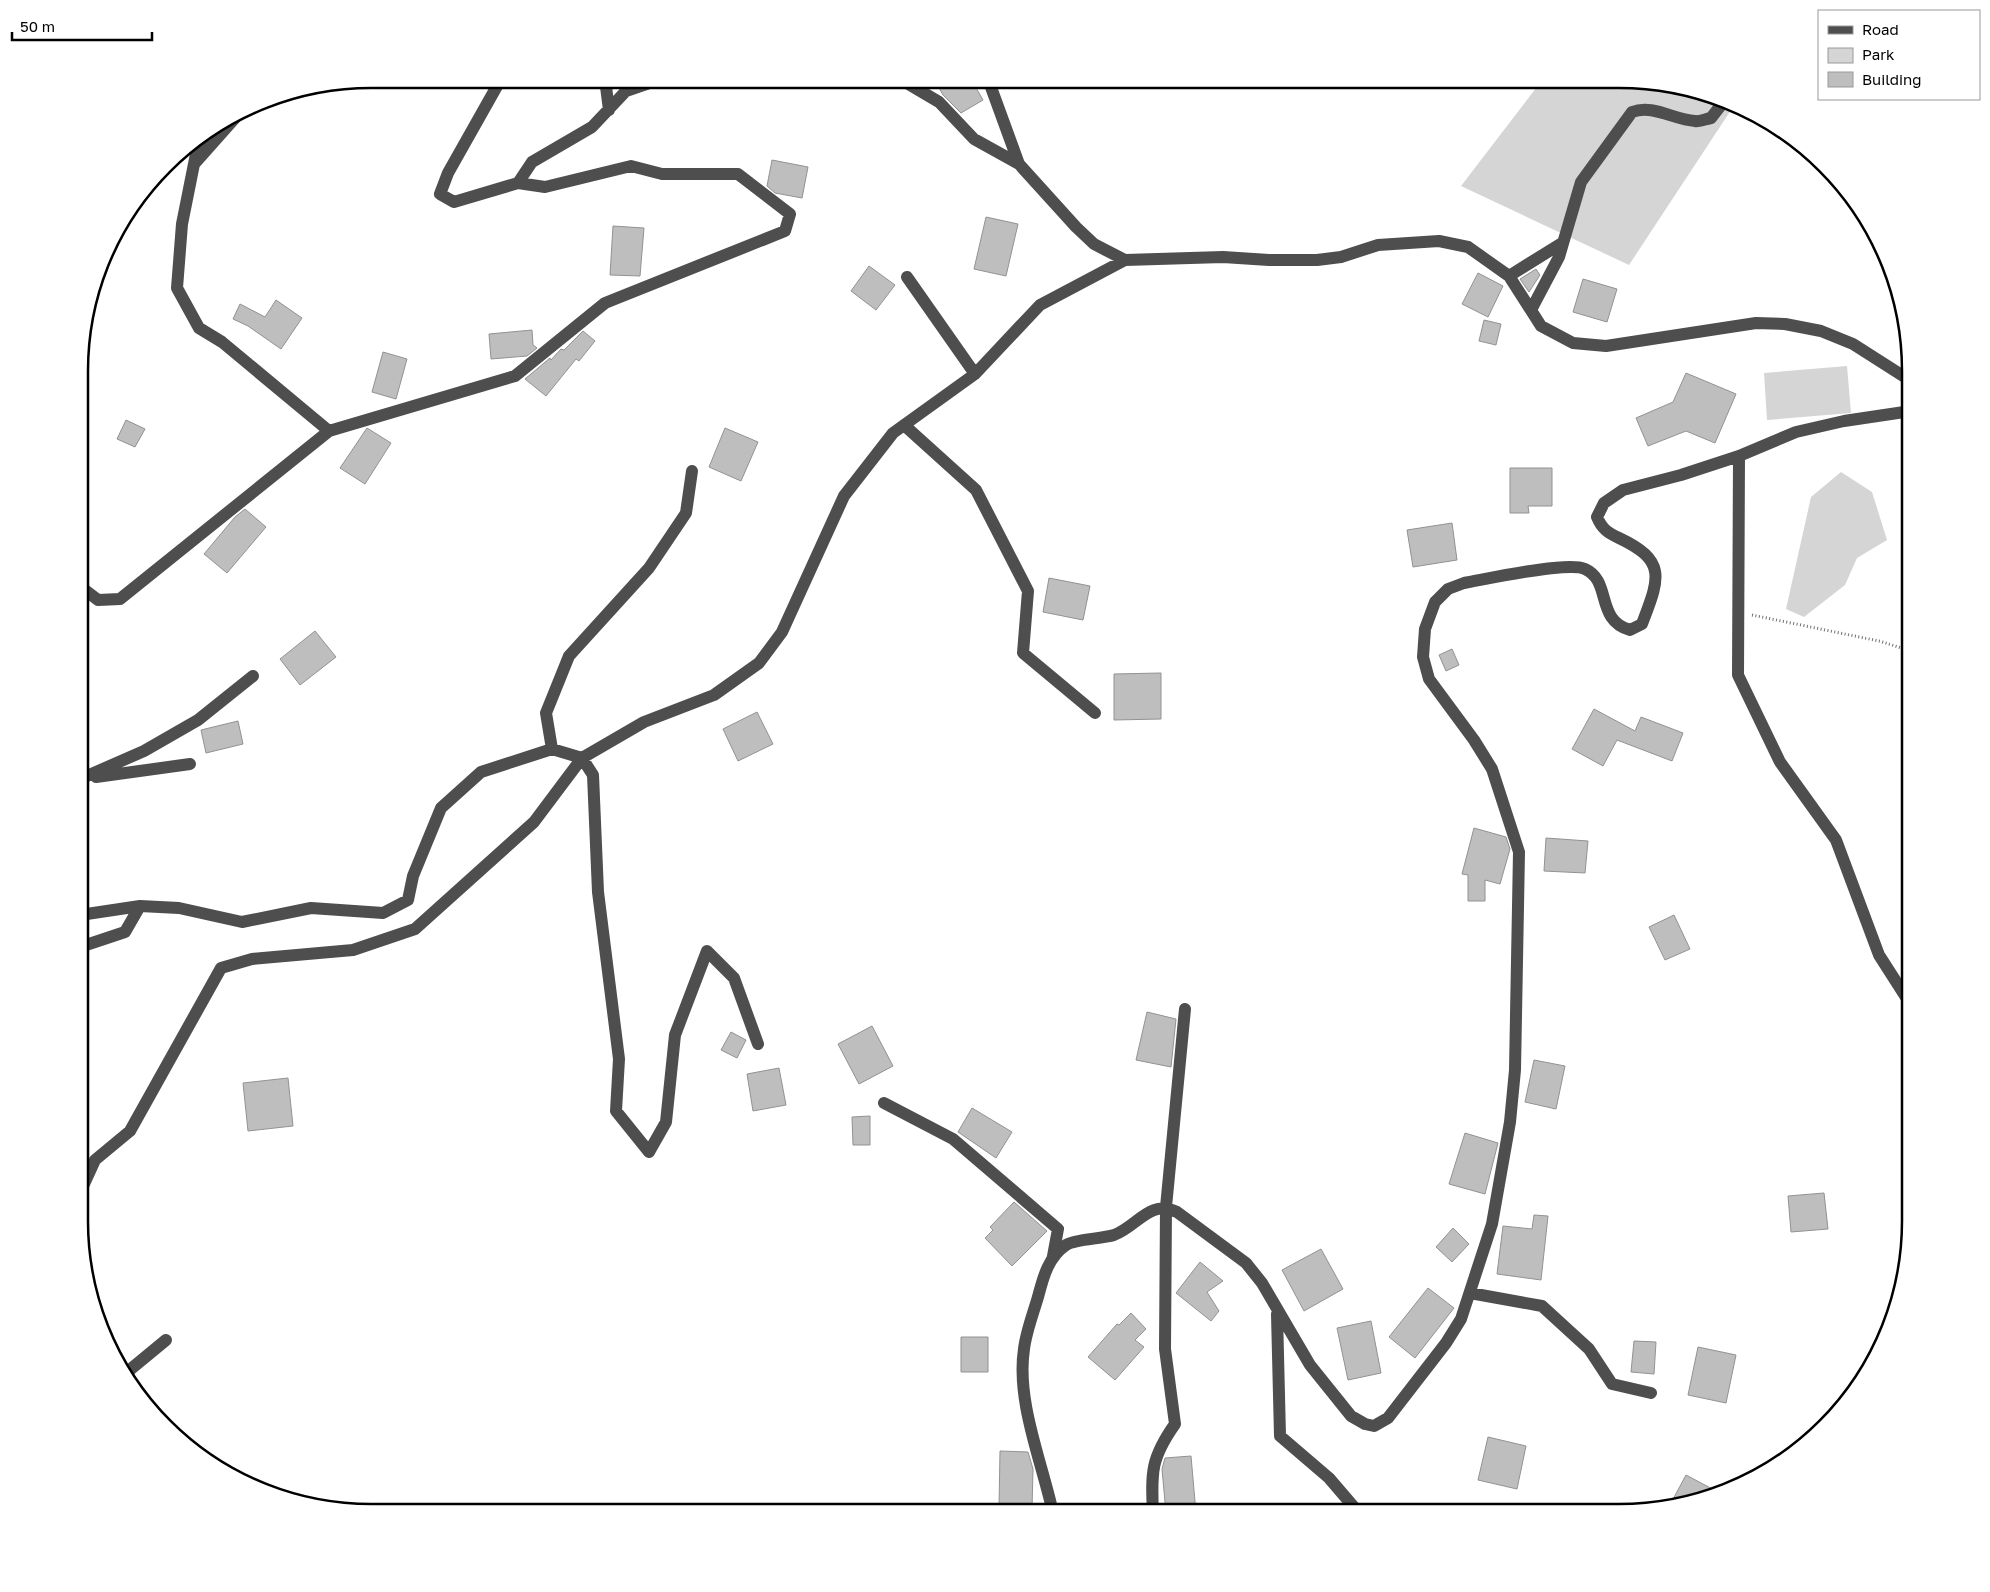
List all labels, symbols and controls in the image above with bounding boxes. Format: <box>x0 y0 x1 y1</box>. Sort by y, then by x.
scale bar <box>12 10 152 42</box>
legend <box>1818 10 1980 100</box>
text: 50 m <box>20 17 55 35</box>
text: Road <box>1862 20 1899 38</box>
text: Park <box>1862 45 1895 63</box>
text: Building <box>1862 70 1922 88</box>

